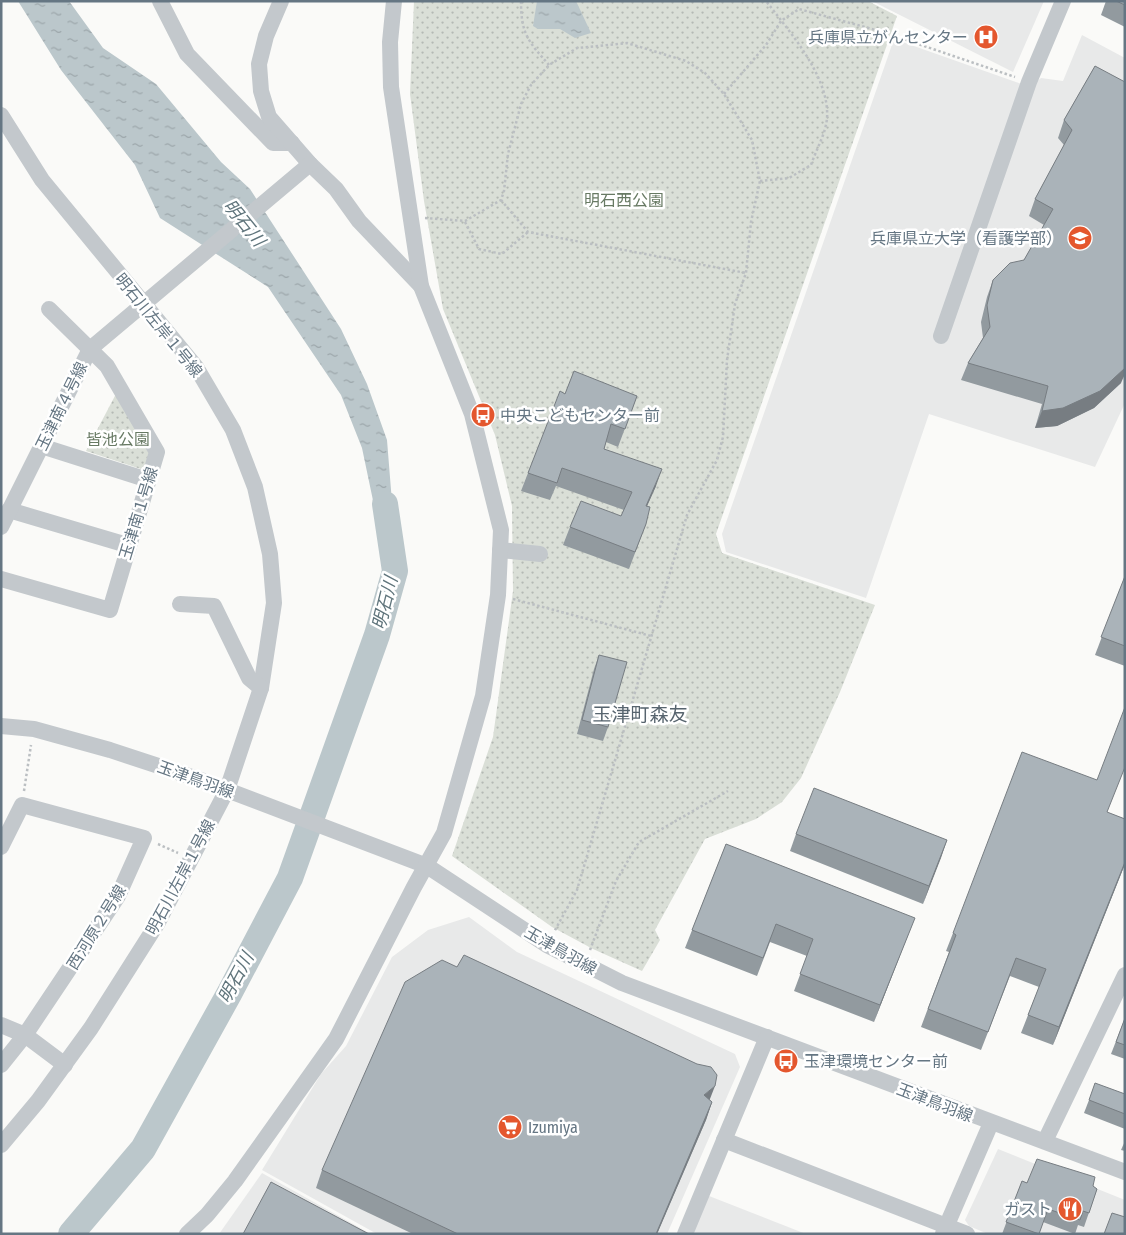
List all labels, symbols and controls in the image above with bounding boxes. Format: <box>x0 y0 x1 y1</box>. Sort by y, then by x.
hospital icon: 兵庫県立がんセンター <box>973 24 999 50</box>
place label: 兵庫県立がんセンター <box>808 28 968 47</box>
park label: 明石西公園 <box>584 191 664 210</box>
water label: 明石川 <box>218 195 271 252</box>
school or university icon: 兵庫県立大学（看護学部） <box>1067 225 1093 251</box>
place label: 兵庫県立大学（看護学部） <box>870 229 1062 248</box>
street label: 明石川左岸１号線 <box>111 270 206 381</box>
street label: 玉津南４号線 <box>32 359 91 454</box>
bus stop icon: 中央こどもセンター前 <box>470 402 496 428</box>
place label: 中央こどもセンター前 <box>500 406 660 425</box>
park label: 皆池公園 <box>86 430 150 449</box>
street label: 玉津南１号線 <box>115 464 162 562</box>
water label: 明石川 <box>368 572 403 632</box>
district label: 玉津町森友 <box>592 703 688 726</box>
street label: 玉津鳥羽線 <box>155 757 237 802</box>
street label: 明石川左岸１号線 <box>142 816 219 938</box>
street label: 西河原２号線 <box>63 882 130 973</box>
street label: 玉津鳥羽線 <box>521 922 600 979</box>
water label: 明石川 <box>214 947 259 1007</box>
bus stop icon: 玉津環境センター前 <box>773 1048 799 1074</box>
place label: 玉津環境センター前 <box>804 1052 948 1071</box>
street label: 玉津鳥羽線 <box>894 1079 976 1126</box>
supermarket icon: Izumiya <box>497 1114 523 1140</box>
place label: Izumiya <box>528 1118 578 1137</box>
restaurant icon: ガスト <box>1057 1196 1083 1222</box>
place label: ガスト <box>1004 1200 1052 1219</box>

